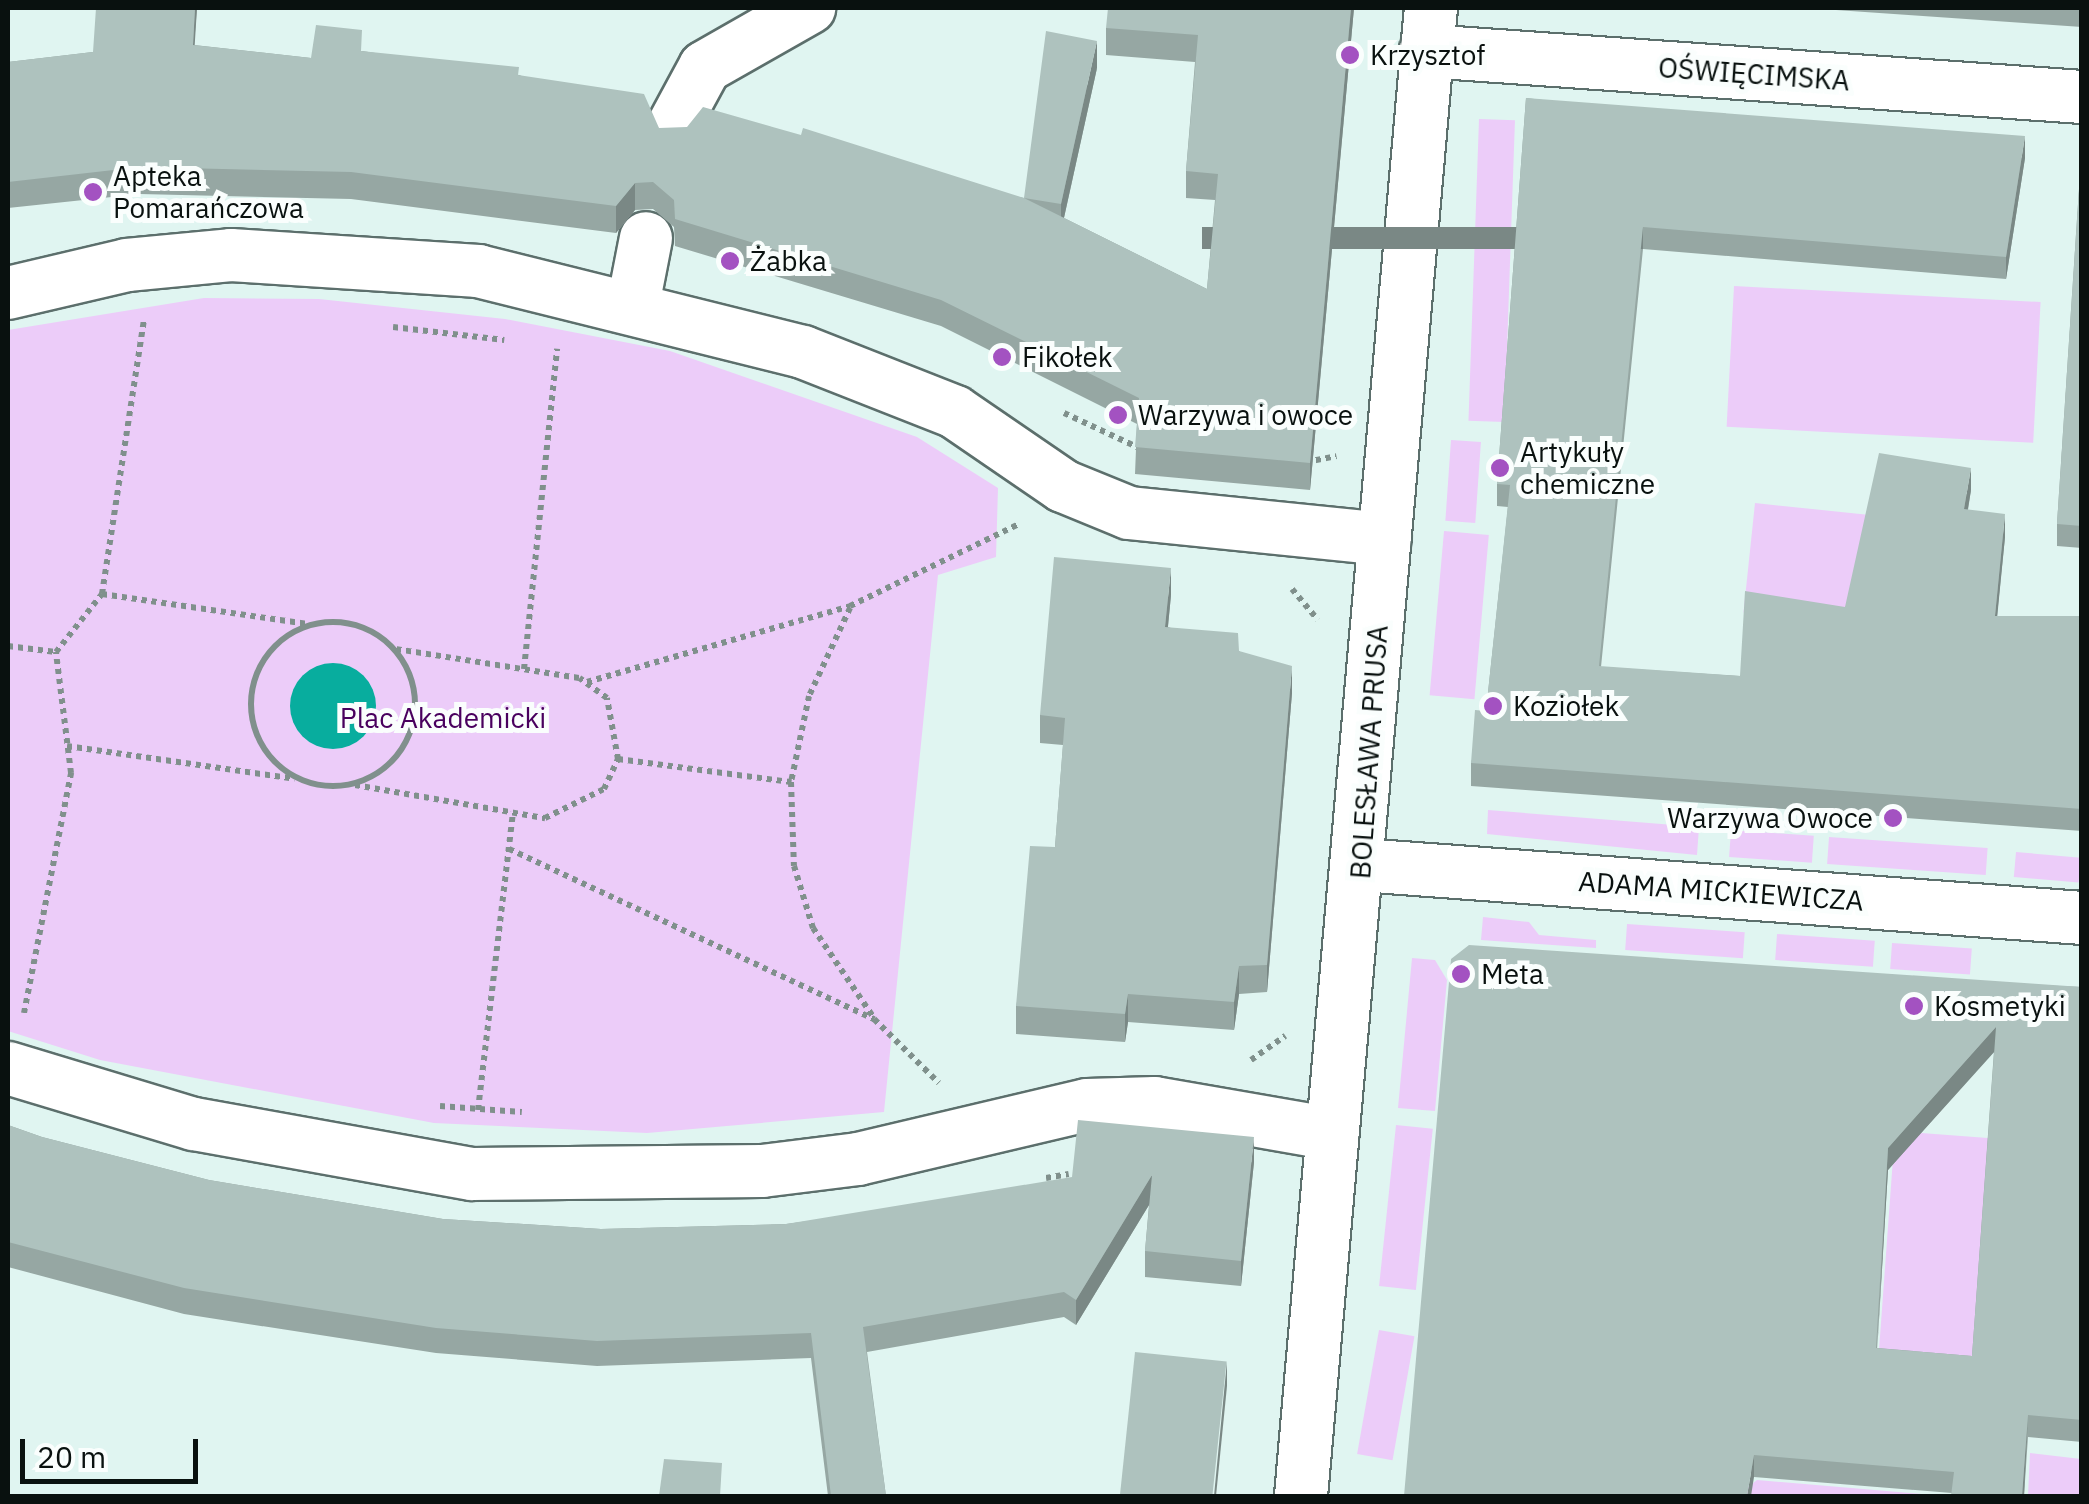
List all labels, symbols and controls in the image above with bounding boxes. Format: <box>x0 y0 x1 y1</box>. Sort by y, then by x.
place label: Krzysztof <box>1370 38 1485 72</box>
marker: Krzysztof <box>1339 44 1361 66</box>
street label: OŚWIĘCIMSKA <box>1657 51 1851 97</box>
place label: Apteka Pomarańczowa <box>113 159 304 225</box>
marker: Apteka Pomarańczowa <box>82 181 104 203</box>
place label: Żabka <box>750 244 827 278</box>
marker: Żabka <box>719 250 741 272</box>
place label: Fikołek <box>1022 340 1113 374</box>
marker: Fikołek <box>991 346 1013 368</box>
place label: Warzywa i owoce <box>1138 398 1353 432</box>
marker: Warzywa i owoce <box>1107 404 1129 426</box>
place label: Artykuły chemiczne <box>1520 435 1655 501</box>
marker: Artykuły chemiczne <box>1489 457 1511 479</box>
street label: BOLESŁAWA PRUSA <box>1343 624 1395 880</box>
place label: Koziołek <box>1513 689 1619 723</box>
marker: Koziołek <box>1482 695 1504 717</box>
park label: Plac Akademicki <box>340 701 546 735</box>
place label: Warzywa Owoce <box>1667 801 1873 835</box>
marker: Warzywa Owoce <box>1882 807 1904 829</box>
street label: ADAMA MICKIEWICZA <box>1577 864 1865 918</box>
place label: Meta <box>1481 957 1544 991</box>
marker: Meta <box>1450 963 1472 985</box>
place label: Kosmetyki <box>1934 989 2066 1023</box>
marker: Kosmetyki <box>1903 995 1925 1017</box>
scale bar <box>25 1419 202 1481</box>
text: 20 m <box>37 1437 106 1476</box>

